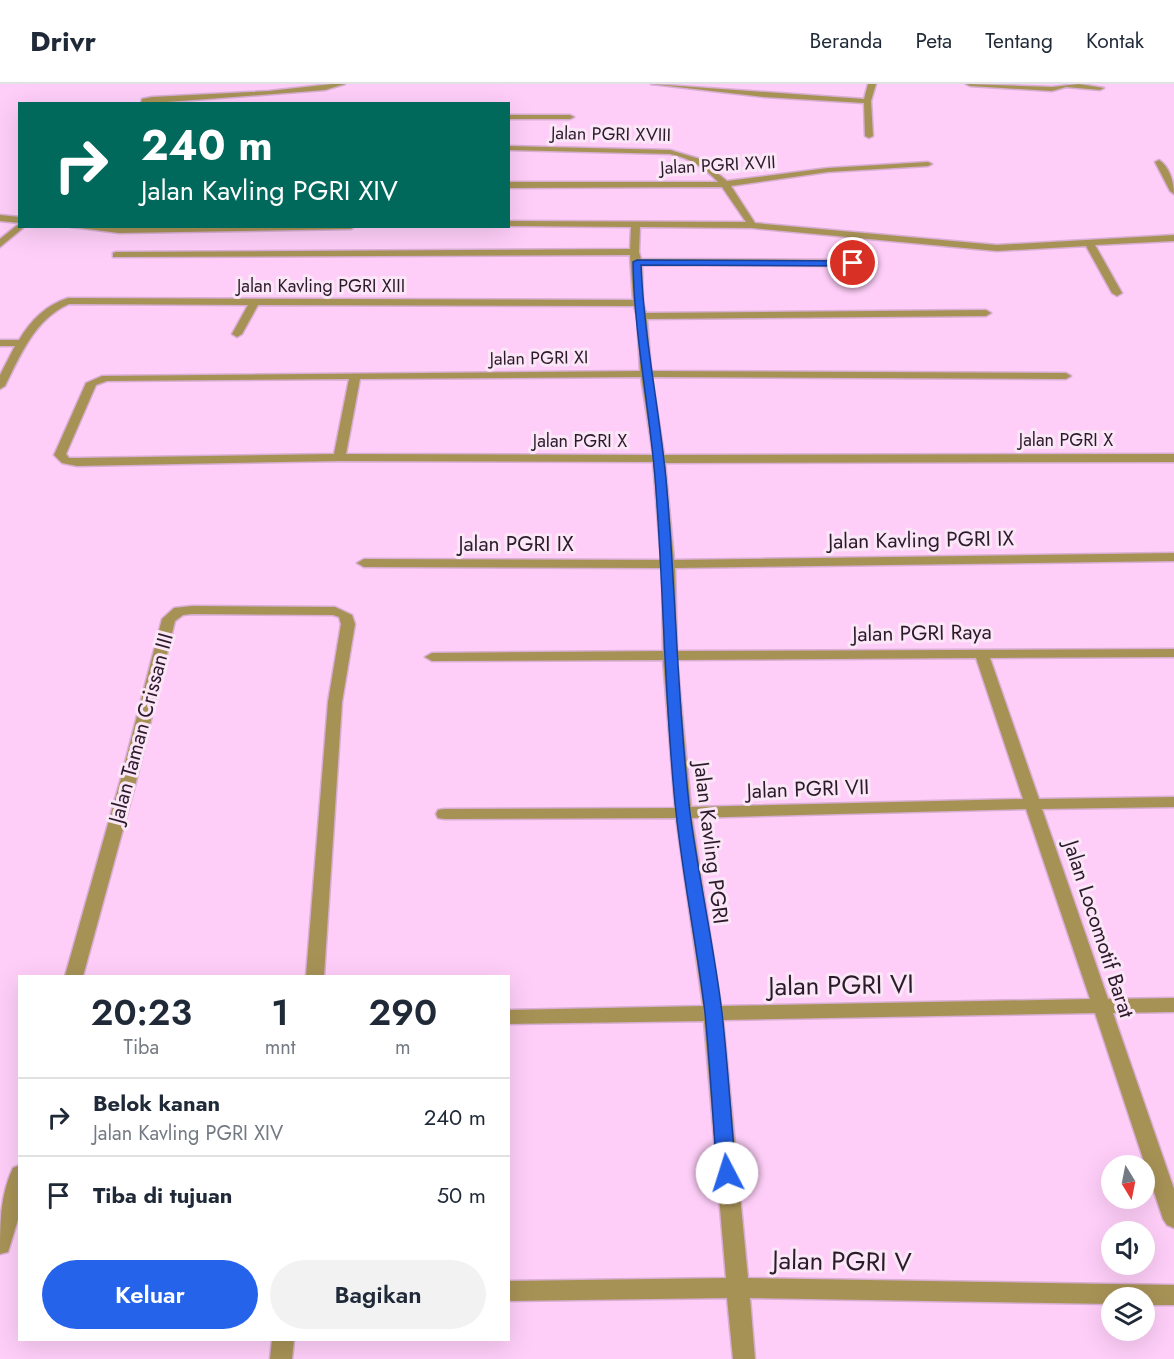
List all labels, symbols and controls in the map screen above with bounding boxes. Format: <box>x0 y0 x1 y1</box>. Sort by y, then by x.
text: Drivr <box>30 21 96 62</box>
text: Beranda <box>809 26 882 56</box>
text: Peta <box>915 26 952 56</box>
text: Tentang <box>985 26 1053 56</box>
text: Kontak <box>1086 26 1144 56</box>
text: 240 m <box>141 115 273 176</box>
street label: Jalan PGRI XVIII <box>549 120 671 148</box>
icon: right <box>42 126 120 204</box>
street label: Jalan PGRI XVII <box>658 149 776 181</box>
text: Jalan Kavling PGRI XIV <box>141 171 398 210</box>
pin <box>827 237 878 288</box>
icon: arrive <box>836 246 869 279</box>
street label: Jalan Kavling PGRI XIII <box>235 273 405 299</box>
street label: Jalan PGRI XI <box>487 344 589 372</box>
street label: Jalan PGRI X <box>1017 427 1113 453</box>
street label: Jalan PGRI X <box>531 428 627 454</box>
street label: Jalan Kavling PGRI IX <box>825 523 1015 557</box>
street label: Jalan PGRI IX <box>455 529 574 559</box>
street label: Jalan PGRI Raya <box>849 617 992 649</box>
street label: Jalan Taman Crissan III <box>100 630 181 829</box>
street label: Jalan Kavling PGRI <box>686 757 736 926</box>
street label: Jalan PGRI VII <box>743 772 870 806</box>
street label: Jalan Locomotif Barat <box>1055 834 1142 1021</box>
street label: Jalan PGRI VI <box>765 965 914 1005</box>
text: 20:23 <box>91 986 192 1038</box>
text: 1 <box>271 986 289 1038</box>
text: 290 <box>368 986 437 1038</box>
text: Tiba <box>124 1033 159 1062</box>
text: mnt <box>265 1033 296 1062</box>
text: m <box>395 1033 411 1062</box>
text: Belok kanan <box>93 1087 220 1119</box>
icon: right <box>42 1101 75 1134</box>
text: 240 m <box>424 1101 486 1133</box>
text: Jalan Kavling PGRI XIV <box>93 1119 283 1148</box>
position arrow <box>695 1141 759 1205</box>
north arrow <box>1101 1155 1155 1209</box>
map controls <box>1101 1155 1155 1341</box>
icon: arrive <box>42 1179 75 1212</box>
text: Tiba di tujuan <box>93 1179 232 1211</box>
text: 50 m <box>437 1179 486 1211</box>
button: sound <box>1101 1221 1155 1275</box>
street label: Jalan PGRI V <box>769 1241 913 1281</box>
button: Keluar <box>42 1260 258 1329</box>
button: Bagikan <box>270 1260 486 1329</box>
button: layers <box>1101 1287 1155 1341</box>

